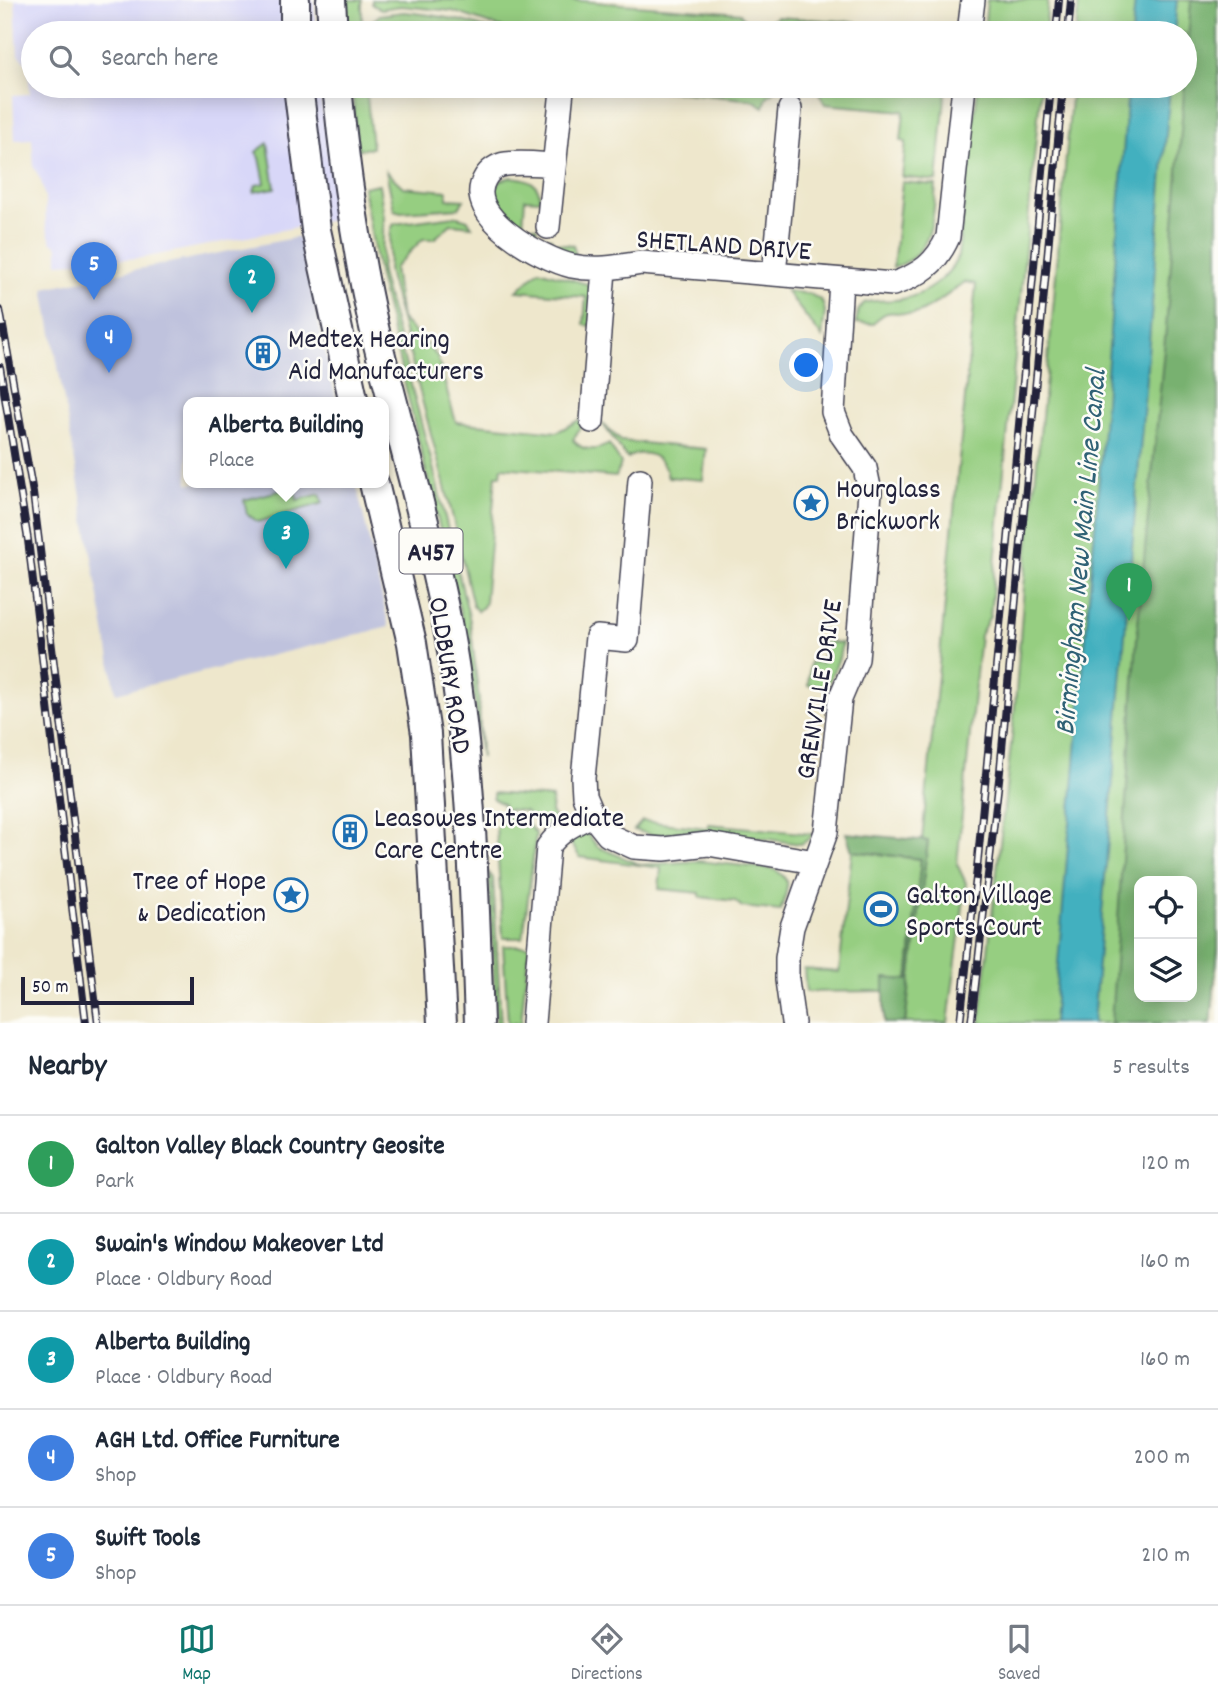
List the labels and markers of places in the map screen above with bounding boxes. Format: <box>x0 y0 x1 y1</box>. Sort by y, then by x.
pin: 5 <box>71 242 117 300</box>
pin: 2 <box>229 255 275 313</box>
pin: 4 <box>86 315 132 373</box>
place label: Medtex Hearing Aid Manufacturers <box>288 322 484 394</box>
building icon: Medtex Hearing Aid Manufacturers <box>244 334 282 372</box>
place label: Hourglass Brickwork <box>836 472 941 544</box>
place icon: Hourglass Brickwork <box>792 484 830 522</box>
pin: 3 <box>263 511 309 569</box>
pin: 1 <box>1106 563 1152 621</box>
place label: Leasowes Intermediate Care Centre <box>374 801 624 873</box>
building icon: Leasowes Intermediate Care Centre <box>331 813 369 851</box>
place label: Tree of Hope & Dedication <box>133 864 266 936</box>
place icon: Tree of Hope & Dedication <box>272 876 310 914</box>
place label: Galton Village Sports Court <box>906 878 1052 950</box>
sports icon: Galton Village Sports Court <box>862 890 900 928</box>

